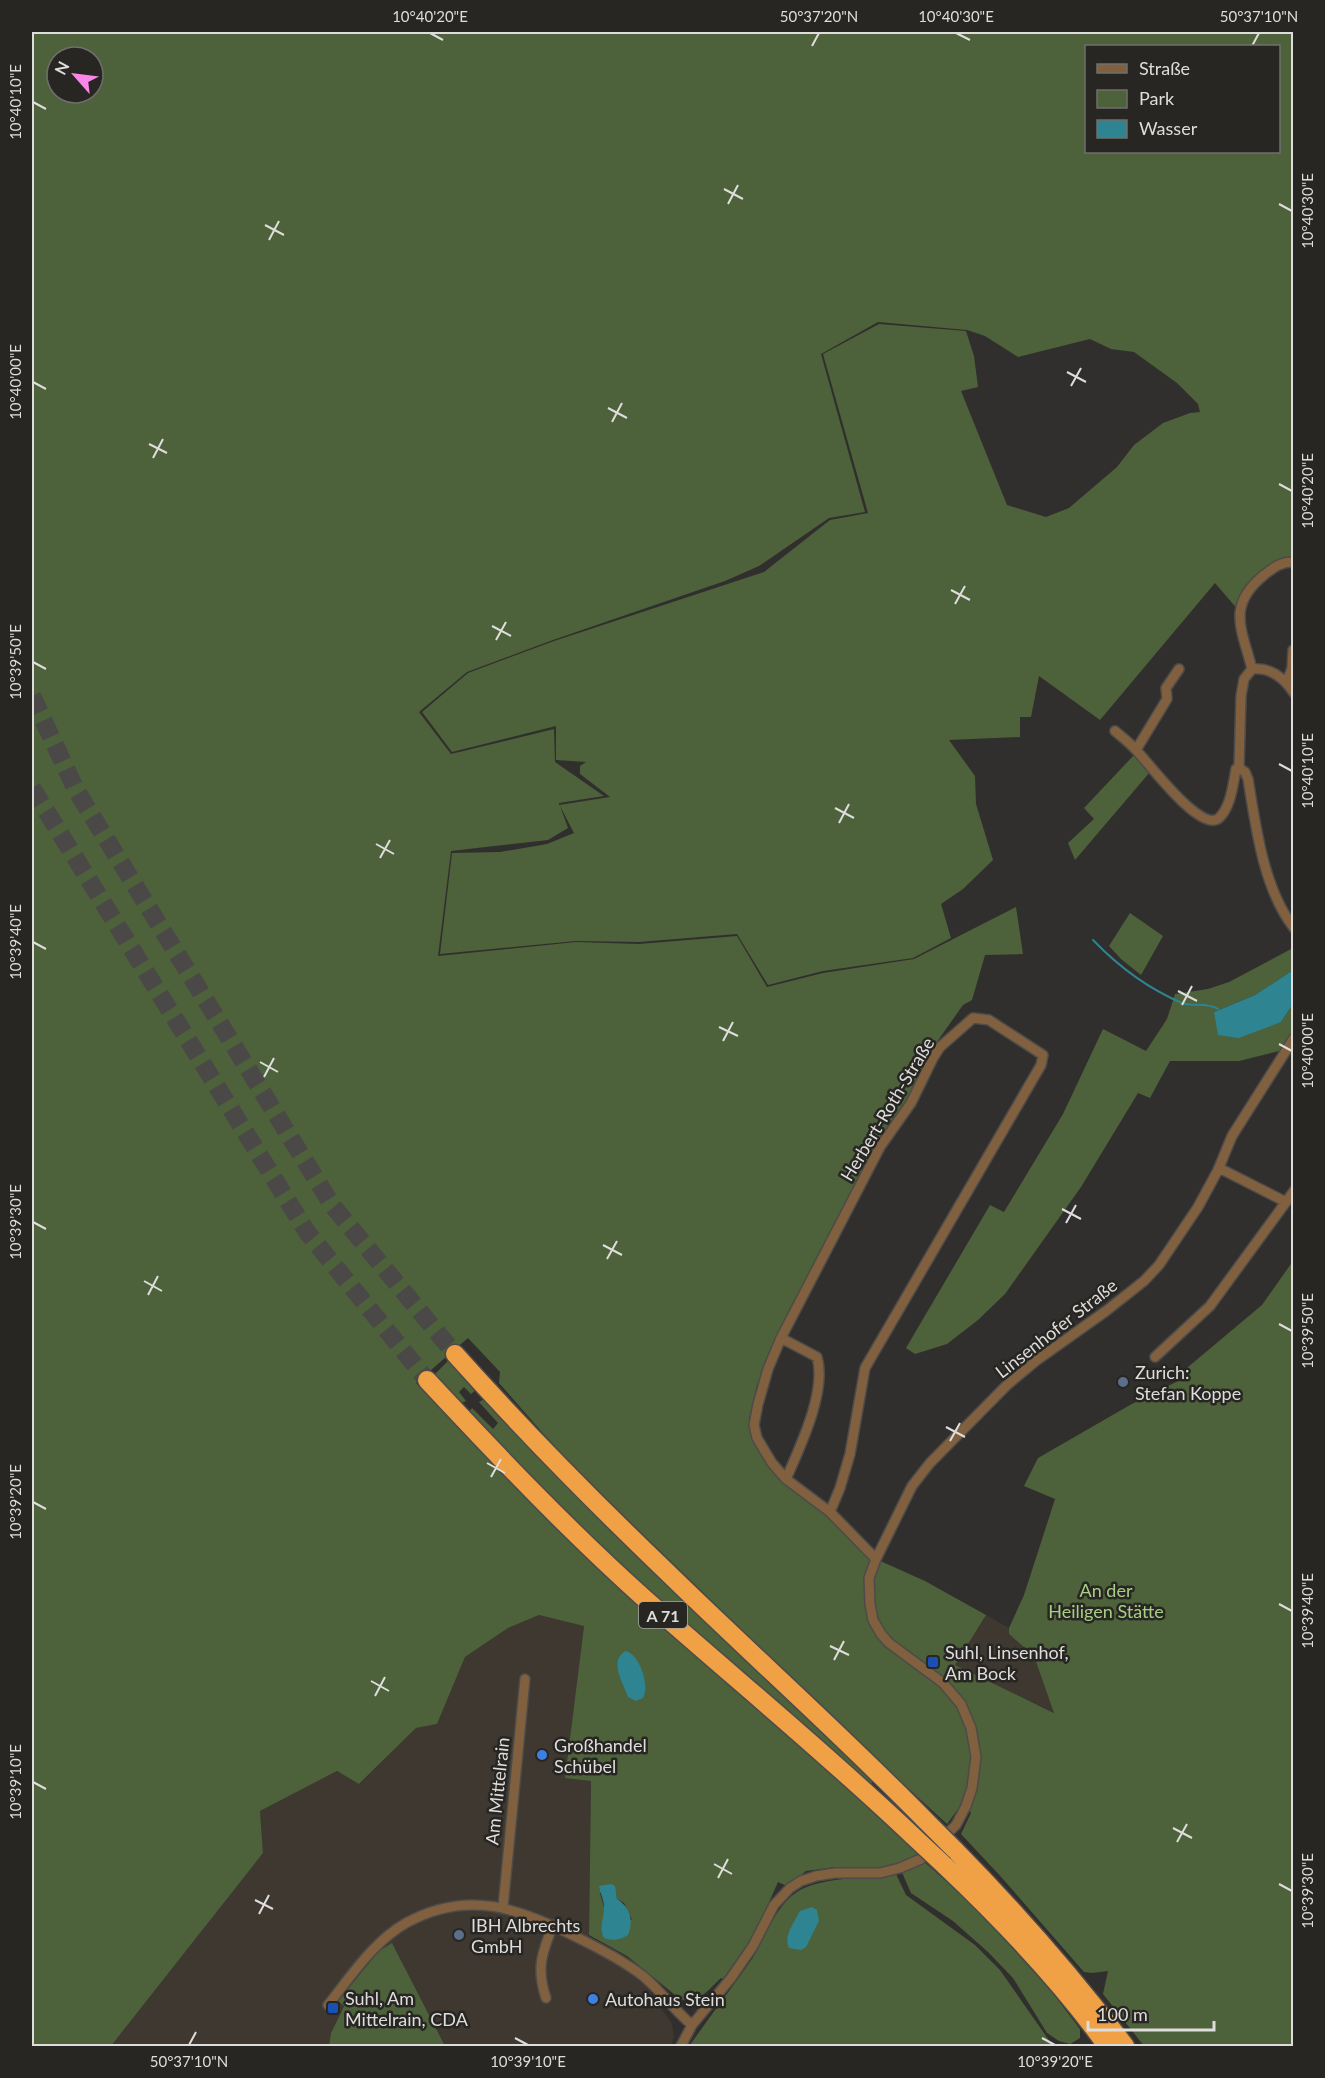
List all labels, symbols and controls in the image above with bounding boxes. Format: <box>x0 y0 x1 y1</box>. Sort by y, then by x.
text: 10°40'20"E <box>392 7 468 25</box>
text: 50°37'20"N <box>780 7 858 25</box>
text: 10°40'30"E <box>918 7 994 25</box>
text: 50°37'10"N <box>1220 7 1298 25</box>
north arrow <box>45 45 105 105</box>
legend <box>1085 45 1280 153</box>
text: Straße <box>1139 57 1190 79</box>
text: N <box>50 58 73 78</box>
text: 10°40'10"E <box>6 64 24 140</box>
text: Park <box>1139 87 1175 109</box>
text: Wasser <box>1139 117 1198 139</box>
text: 10°40'30"E <box>1298 173 1316 249</box>
text: 10°40'00"E <box>6 344 24 420</box>
text: 10°40'20"E <box>1298 453 1316 529</box>
text: 10°39'50"E <box>6 624 24 700</box>
text: 10°40'10"E <box>1298 733 1316 809</box>
text: 10°39'40"E <box>6 904 24 980</box>
text: 10°40'00"E <box>1298 1013 1316 1089</box>
street label: Herbert-Roth-Straße <box>835 1033 939 1185</box>
text: 10°39'30"E <box>6 1184 24 1260</box>
street label: Linsenhofer Straße <box>991 1274 1121 1382</box>
text: 10°39'50"E <box>1298 1293 1316 1369</box>
place label: Zurich: Stefan Koppe <box>1135 1361 1241 1404</box>
marker: Zurich: Stefan Koppe <box>1116 1375 1130 1389</box>
text: 10°39'20"E <box>6 1464 24 1540</box>
text: 10°39'40"E <box>1298 1573 1316 1649</box>
park label: An der Heiligen Stätte <box>1048 1579 1164 1622</box>
road number: A 71 <box>639 1602 687 1628</box>
place label: Suhl, Linsenhof, Am Bock <box>945 1641 1069 1684</box>
marker: Suhl, Linsenhof, Am Bock <box>926 1655 940 1669</box>
place label: Großhandel Schübel <box>554 1734 647 1777</box>
street label: Am Mittelrain <box>480 1736 514 1846</box>
text: 10°39'10"E <box>6 1744 24 1820</box>
marker: Großhandel Schübel <box>535 1748 549 1762</box>
text: 10°39'30"E <box>1298 1853 1316 1929</box>
place label: IBH Albrechts GmbH <box>471 1914 581 1957</box>
marker: IBH Albrechts GmbH <box>452 1928 466 1942</box>
place label: Suhl, Am Mittelrain, CDA <box>345 1987 469 2030</box>
place label: Autohaus Stein <box>605 1988 725 2010</box>
marker: Autohaus Stein <box>586 1992 600 2006</box>
scale bar <box>1088 1994 1214 2032</box>
marker: Suhl, Am Mittelrain, CDA <box>326 2001 340 2015</box>
text: 100 m <box>1097 2003 1148 2025</box>
text: 50°37'10"N <box>150 2052 228 2070</box>
text: 10°39'10"E <box>490 2052 566 2070</box>
text: 10°39'20"E <box>1017 2052 1093 2070</box>

